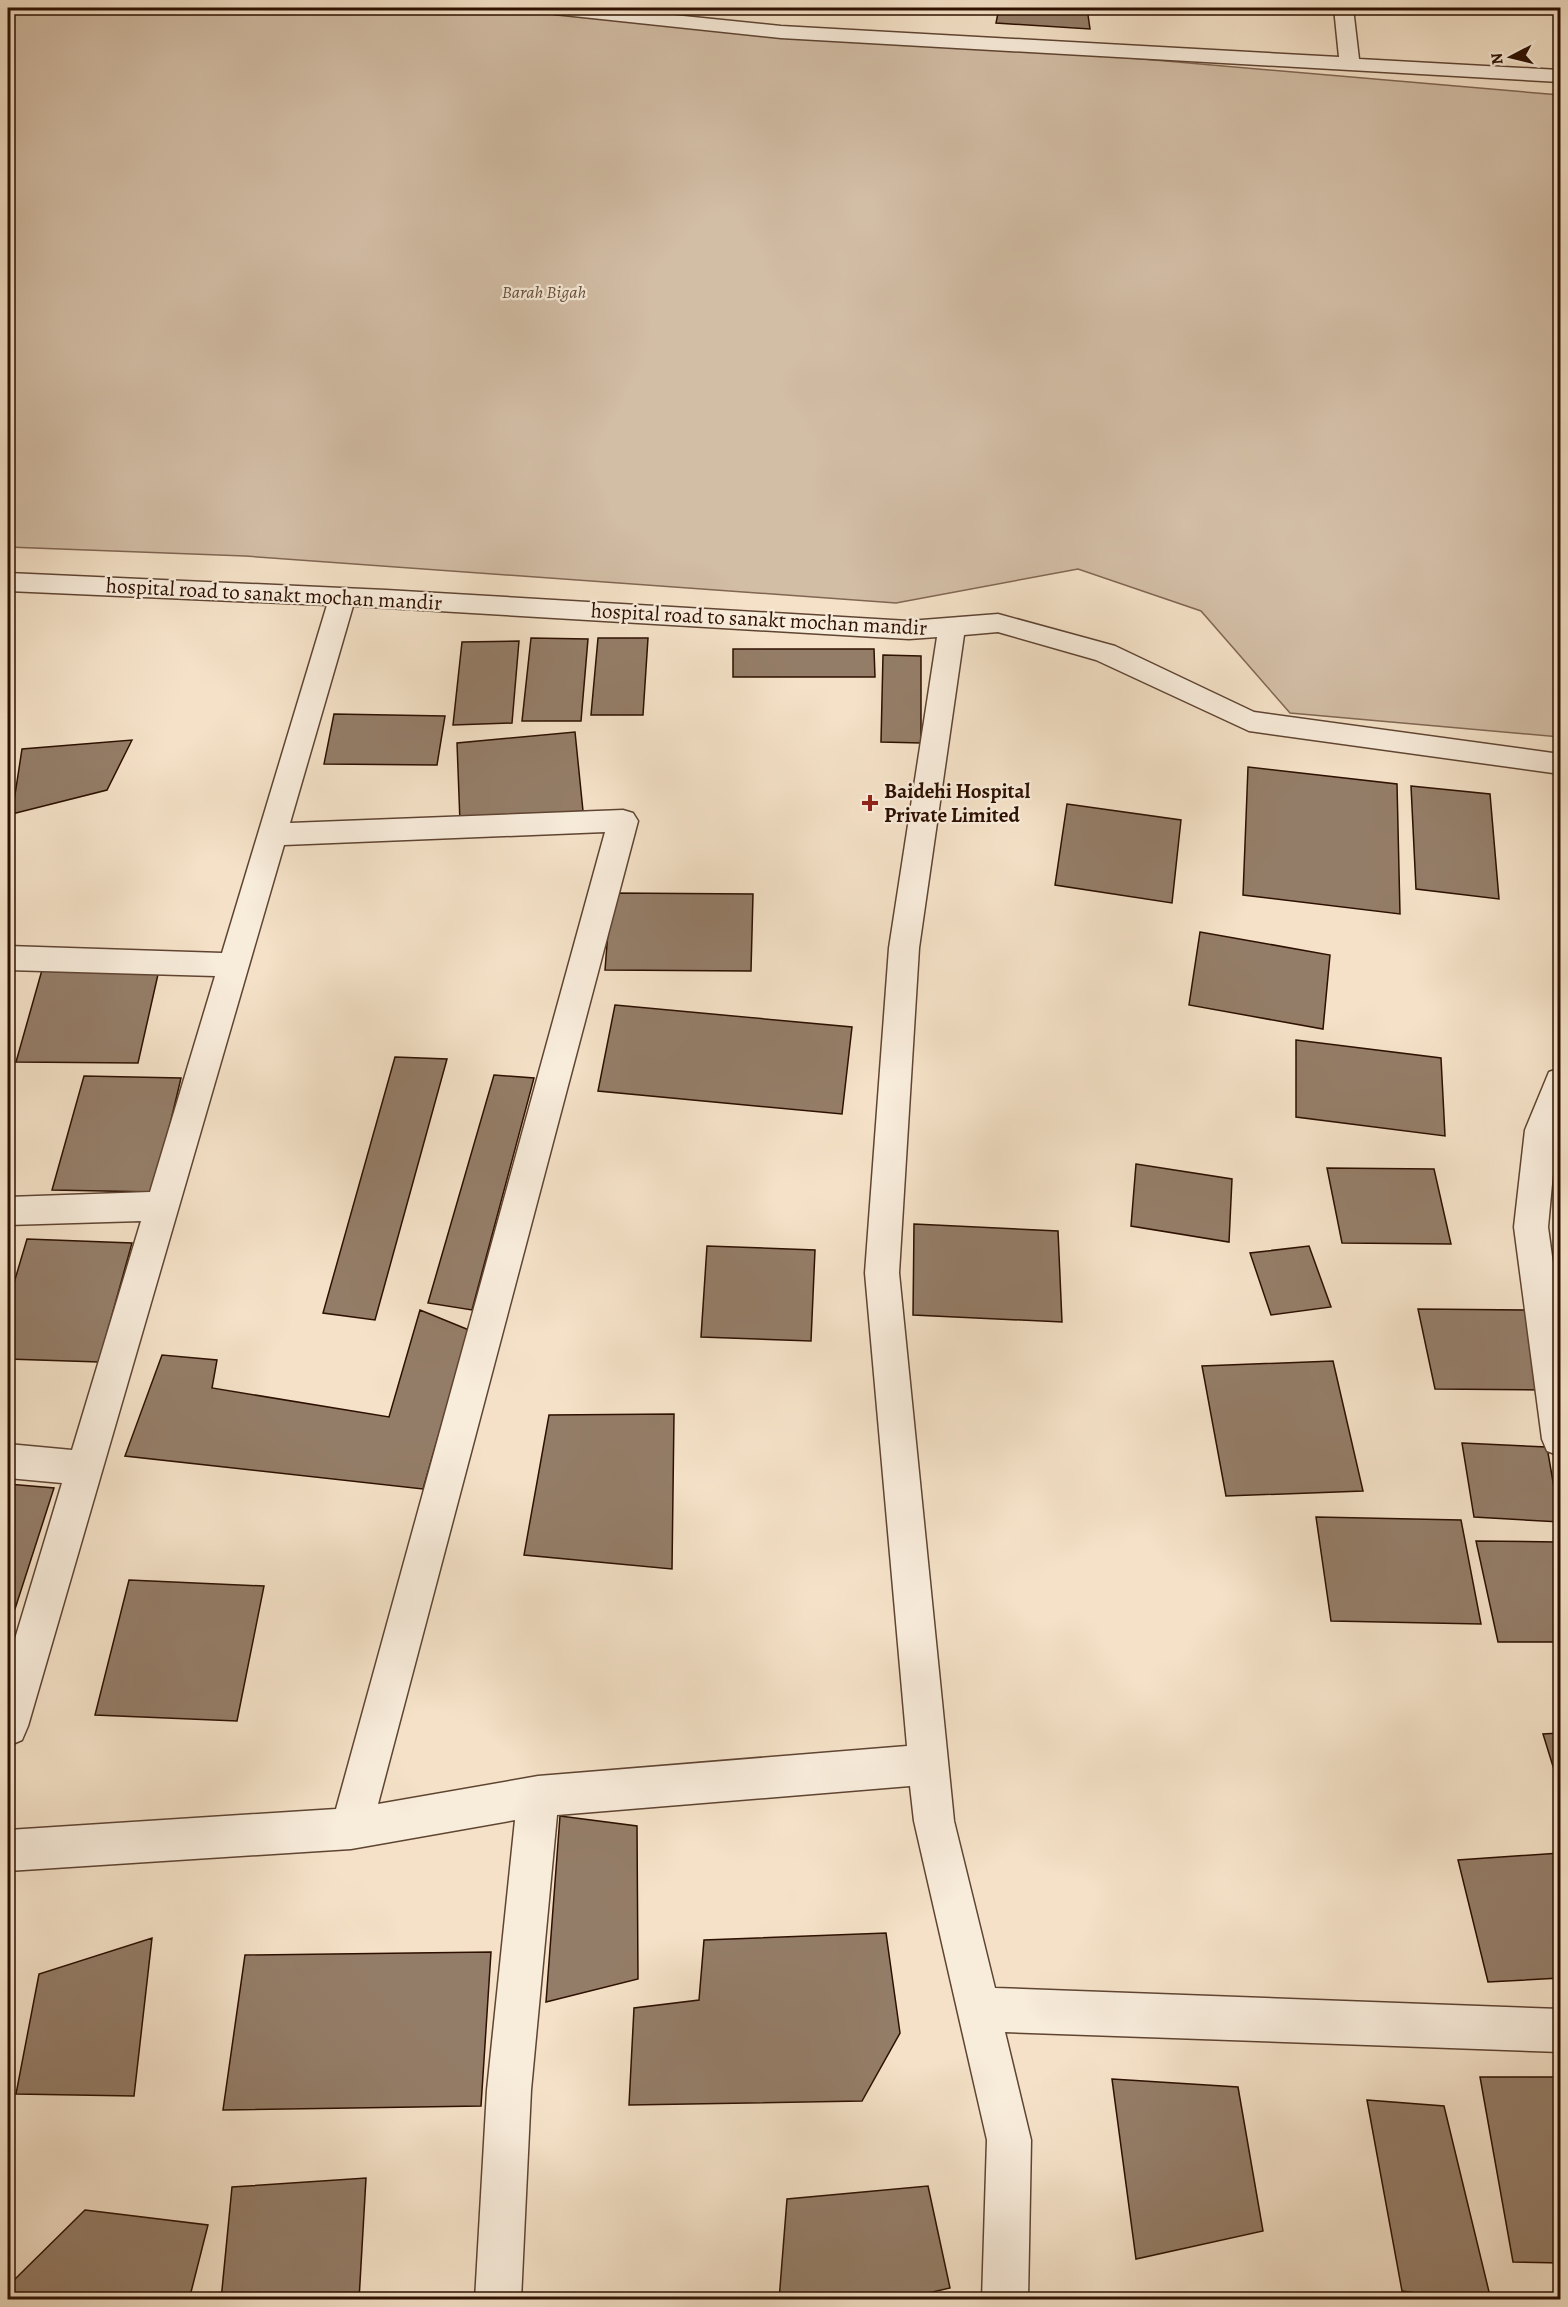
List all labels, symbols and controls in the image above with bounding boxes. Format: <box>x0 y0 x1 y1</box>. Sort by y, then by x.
north arrow <box>1481 27 1541 87</box>
text: N <box>1485 51 1509 66</box>
park label: Barah Bigah <box>502 280 586 304</box>
street label: hospital road to sanakt mochan mandir <box>105 571 443 617</box>
street label: hospital road to sanakt mochan mandir <box>590 596 928 642</box>
place label: Baidehi Hospital Private Limited <box>884 777 1031 829</box>
marker: Baidehi Hospital Private Limited <box>861 794 879 812</box>

